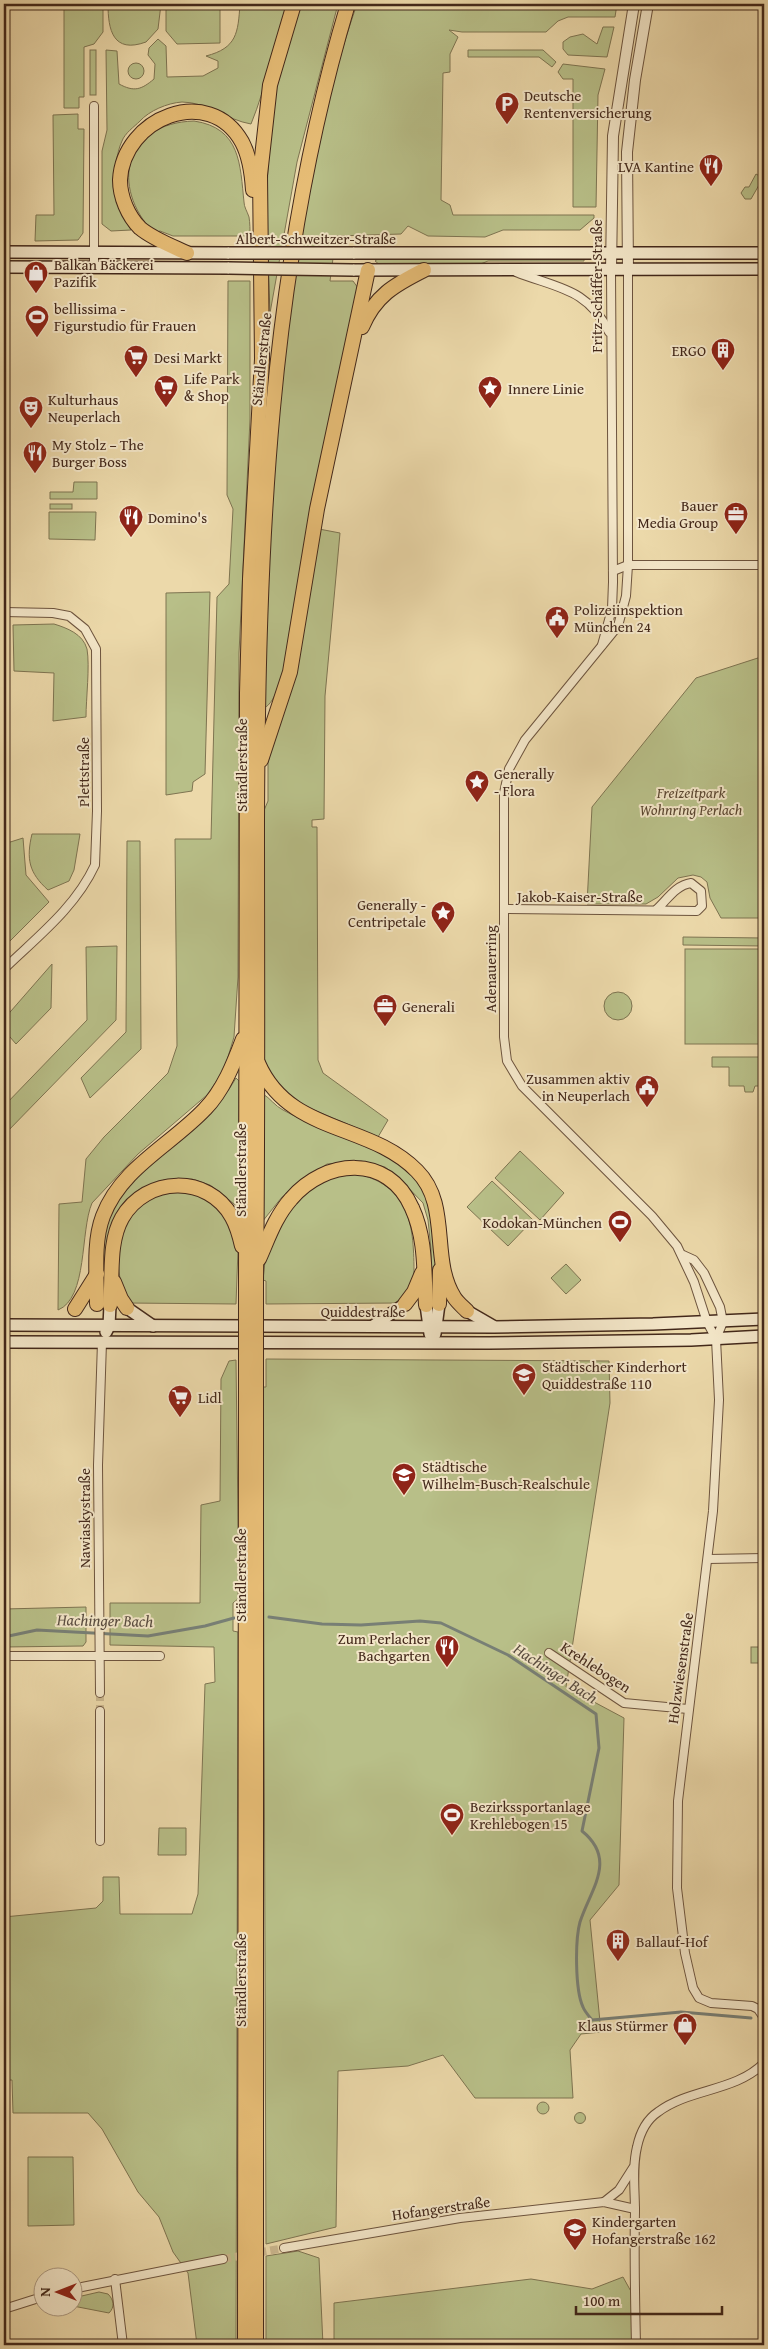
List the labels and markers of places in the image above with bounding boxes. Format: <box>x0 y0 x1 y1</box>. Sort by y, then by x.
place label: Deutsche Rentenversicherung <box>524 85 652 123</box>
parking icon: Deutsche Rentenversicherung <box>494 91 520 125</box>
restaurant icon: LVA Kantine <box>698 153 724 187</box>
place label: LVA Kantine <box>618 156 694 177</box>
place label: Balkan Bäckerei Pazifik <box>54 254 154 292</box>
shop icon: Balkan Bäckerei Pazifik <box>23 260 49 294</box>
place label: bellissima - Figurstudio für Frauen <box>54 298 197 336</box>
sports icon: bellissima - Figurstudio für Frauen <box>24 304 50 338</box>
building icon: ERGO <box>710 337 736 371</box>
place label: ERGO <box>672 340 706 361</box>
supermarket icon: Desi Markt <box>123 344 149 378</box>
place label: Desi Markt <box>154 347 223 368</box>
place label: Life Park & Shop <box>184 368 240 406</box>
supermarket icon: Life Park & Shop <box>153 374 179 408</box>
place icon: Innere Linie <box>477 375 503 409</box>
place label: Innere Linie <box>508 378 584 399</box>
place label: Kulturhaus Neuperlach <box>48 389 121 427</box>
theatre icon: Kulturhaus Neuperlach <box>18 395 44 429</box>
place label: My Stolz – The Burger Boss <box>52 434 144 472</box>
restaurant icon: My Stolz – The Burger Boss <box>22 440 48 474</box>
place label: Bauer Media Group <box>637 495 718 533</box>
office icon: Bauer Media Group <box>723 501 749 535</box>
restaurant icon: Domino's <box>118 504 144 538</box>
place label: Domino's <box>148 507 207 528</box>
place label: Polizeiinspektion München 24 <box>574 599 683 637</box>
public building icon: Polizeiinspektion München 24 <box>544 605 570 639</box>
place label: Generally - Flora <box>494 763 555 801</box>
place icon: Generally - Flora <box>464 769 490 803</box>
place label: Generally - Centripetale <box>348 894 426 932</box>
place icon: Generally - Centripetale <box>430 900 456 934</box>
office icon: Generali <box>372 993 398 1027</box>
place label: Generali <box>402 996 455 1017</box>
place label: Zusammen aktiv in Neuperlach <box>526 1068 631 1106</box>
public building icon: Zusammen aktiv in Neuperlach <box>634 1074 660 1108</box>
sports icon: Kodokan-München <box>607 1209 633 1243</box>
place label: Kodokan-München <box>482 1212 603 1233</box>
place label: Städtischer Kinderhort Quiddestraße 110 <box>542 1356 688 1394</box>
school or university icon: Städtischer Kinderhort Quiddestraße 110 <box>511 1362 537 1396</box>
supermarket icon: Lidl <box>167 1384 193 1418</box>
place label: Lidl <box>198 1387 222 1408</box>
place label: Städtische Wilhelm-Busch-Realschule <box>422 1456 590 1494</box>
school or university icon: Städtische Wilhelm-Busch-Realschule <box>391 1462 417 1496</box>
place label: Zum Perlacher Bachgarten <box>338 1628 431 1666</box>
restaurant icon: Zum Perlacher Bachgarten <box>434 1634 460 1668</box>
place label: Bezirkssportanlage Krehlebogen 15 <box>470 1796 591 1834</box>
sports icon: Bezirkssportanlage Krehlebogen 15 <box>439 1802 465 1836</box>
building icon: Ballauf-Hof <box>605 1928 631 1962</box>
place label: Ballauf-Hof <box>636 1931 710 1952</box>
shop icon: Klaus Stürmer <box>672 2012 698 2046</box>
place label: Klaus Stürmer <box>578 2015 668 2036</box>
place label: Kindergarten Hofangerstraße 162 <box>592 2211 716 2249</box>
school or university icon: Kindergarten Hofangerstraße 162 <box>562 2217 588 2251</box>

